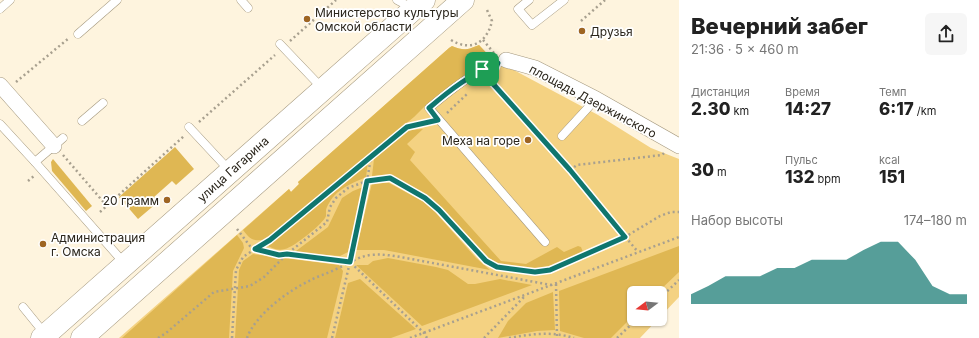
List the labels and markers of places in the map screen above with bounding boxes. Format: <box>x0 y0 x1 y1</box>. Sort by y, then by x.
place label: Министерство культуры Омской области <box>315 5 458 34</box>
marker: Министерство культуры Омской области <box>302 14 312 24</box>
place label: Друзья <box>590 24 633 39</box>
marker: Друзья <box>577 26 587 36</box>
pin <box>465 52 499 86</box>
place label: Меха на горе <box>442 133 520 148</box>
marker: Меха на горе <box>523 135 533 145</box>
place label: 20 грамм <box>103 193 159 208</box>
marker: 20 грамм <box>162 195 172 205</box>
place label: Администрация г. Омска <box>51 230 145 259</box>
marker: Администрация г. Омска <box>38 239 48 249</box>

